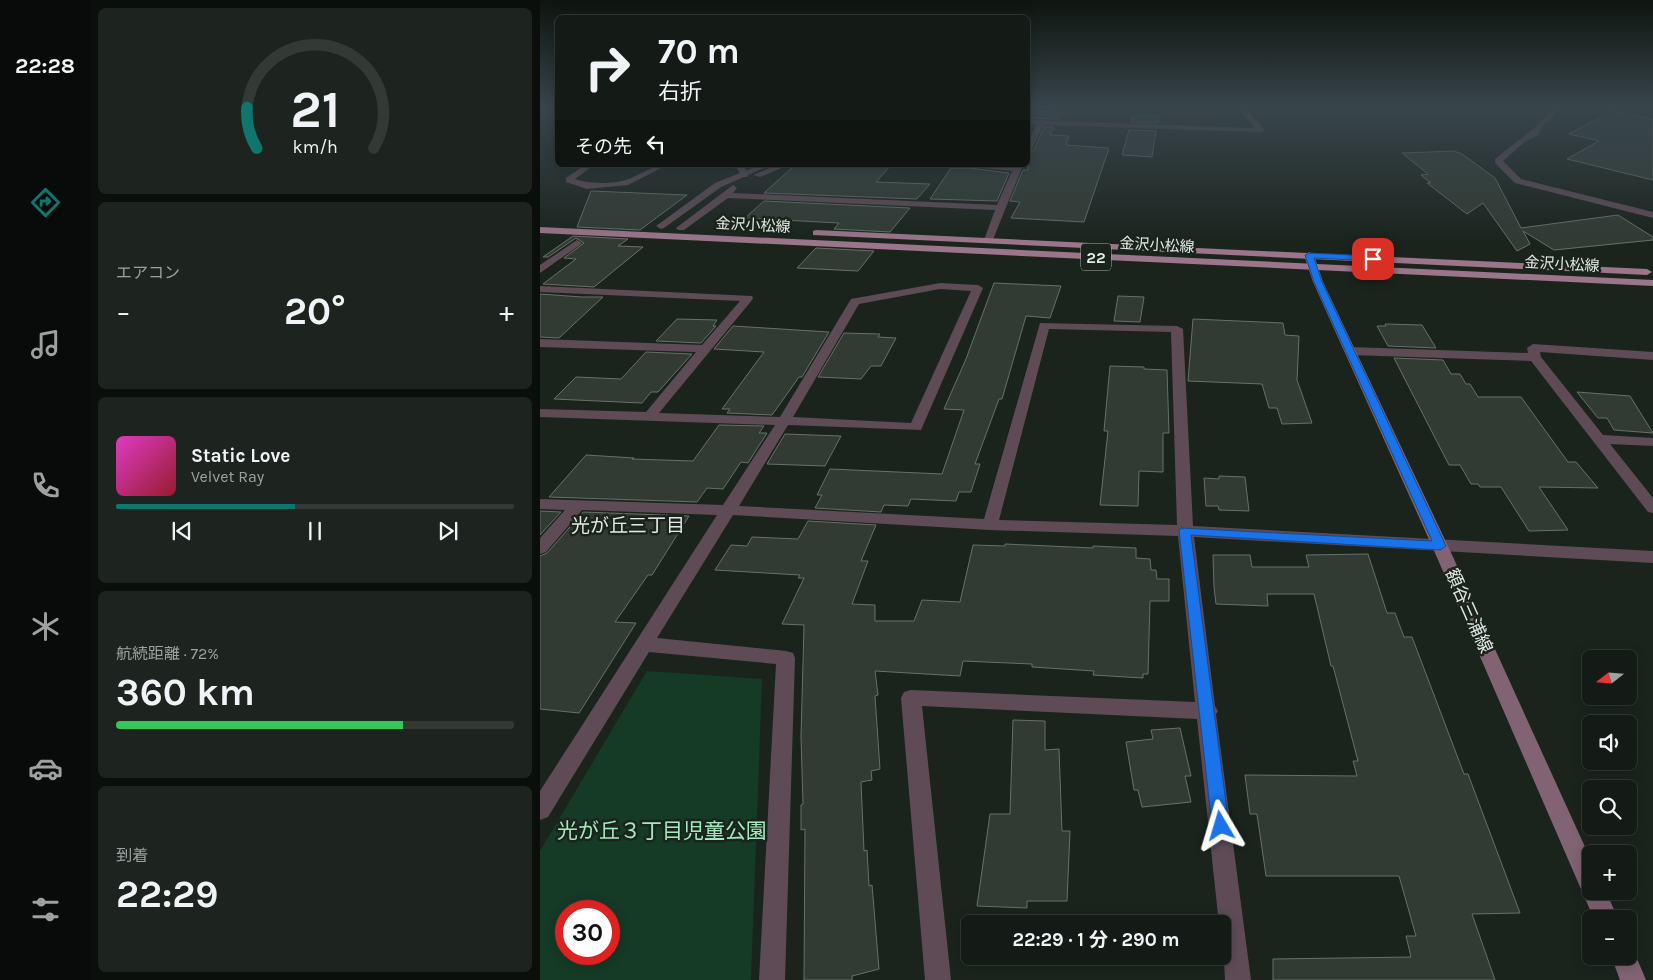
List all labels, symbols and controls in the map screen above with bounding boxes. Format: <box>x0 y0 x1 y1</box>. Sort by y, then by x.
text: 70 m <box>658 31 740 72</box>
icon: right <box>575 35 640 100</box>
text: 22:28 <box>15 53 75 79</box>
text: 21 <box>290 79 340 140</box>
text: 右折 <box>658 79 702 105</box>
icon: left <box>642 130 670 158</box>
text: その先 <box>575 136 632 158</box>
text: km/h <box>292 137 338 158</box>
icon: directions <box>28 185 63 220</box>
street label: 金沢小松線 <box>715 214 791 236</box>
street label: 金沢小松線 <box>1119 234 1195 256</box>
pin <box>1352 238 1394 280</box>
road number: 22 <box>1081 243 1111 270</box>
icon: arrive <box>1359 245 1387 273</box>
street label: 金沢小松線 <box>1524 253 1600 275</box>
text: エアコン <box>116 263 180 282</box>
text: 20° <box>284 289 346 334</box>
text: − <box>116 295 131 328</box>
text: + <box>499 295 514 328</box>
icon: music <box>28 327 63 362</box>
text: Static Love <box>191 445 290 467</box>
text: Velvet Ray <box>191 467 264 486</box>
icon: phone <box>28 468 63 503</box>
district label: 光が丘三丁目 <box>571 515 685 537</box>
icon: previous <box>168 517 196 545</box>
icon: pause <box>301 517 329 545</box>
icon: next <box>434 517 462 545</box>
street label: 額谷三浦線 <box>1441 565 1497 657</box>
icon: climate <box>28 609 63 644</box>
text: 航続距離 · 72% <box>116 644 219 663</box>
north arrow <box>1582 650 1638 705</box>
map controls <box>1582 650 1637 965</box>
text: 360 km <box>116 670 255 715</box>
button: sound <box>1582 715 1637 770</box>
icon: car <box>28 751 63 786</box>
button: search <box>1582 780 1637 835</box>
position arrow <box>1194 799 1246 851</box>
park label: 光が丘３丁目児童公園 <box>557 819 767 843</box>
button: + <box>1582 845 1637 900</box>
text: 到着 <box>116 846 148 865</box>
text: 22:29 <box>116 872 218 917</box>
icon: filters <box>28 892 63 927</box>
speed limit sign: 30 <box>555 900 620 965</box>
button: − <box>1582 910 1637 965</box>
text: 22:29 · 1 分 · 290 m <box>1012 929 1180 951</box>

